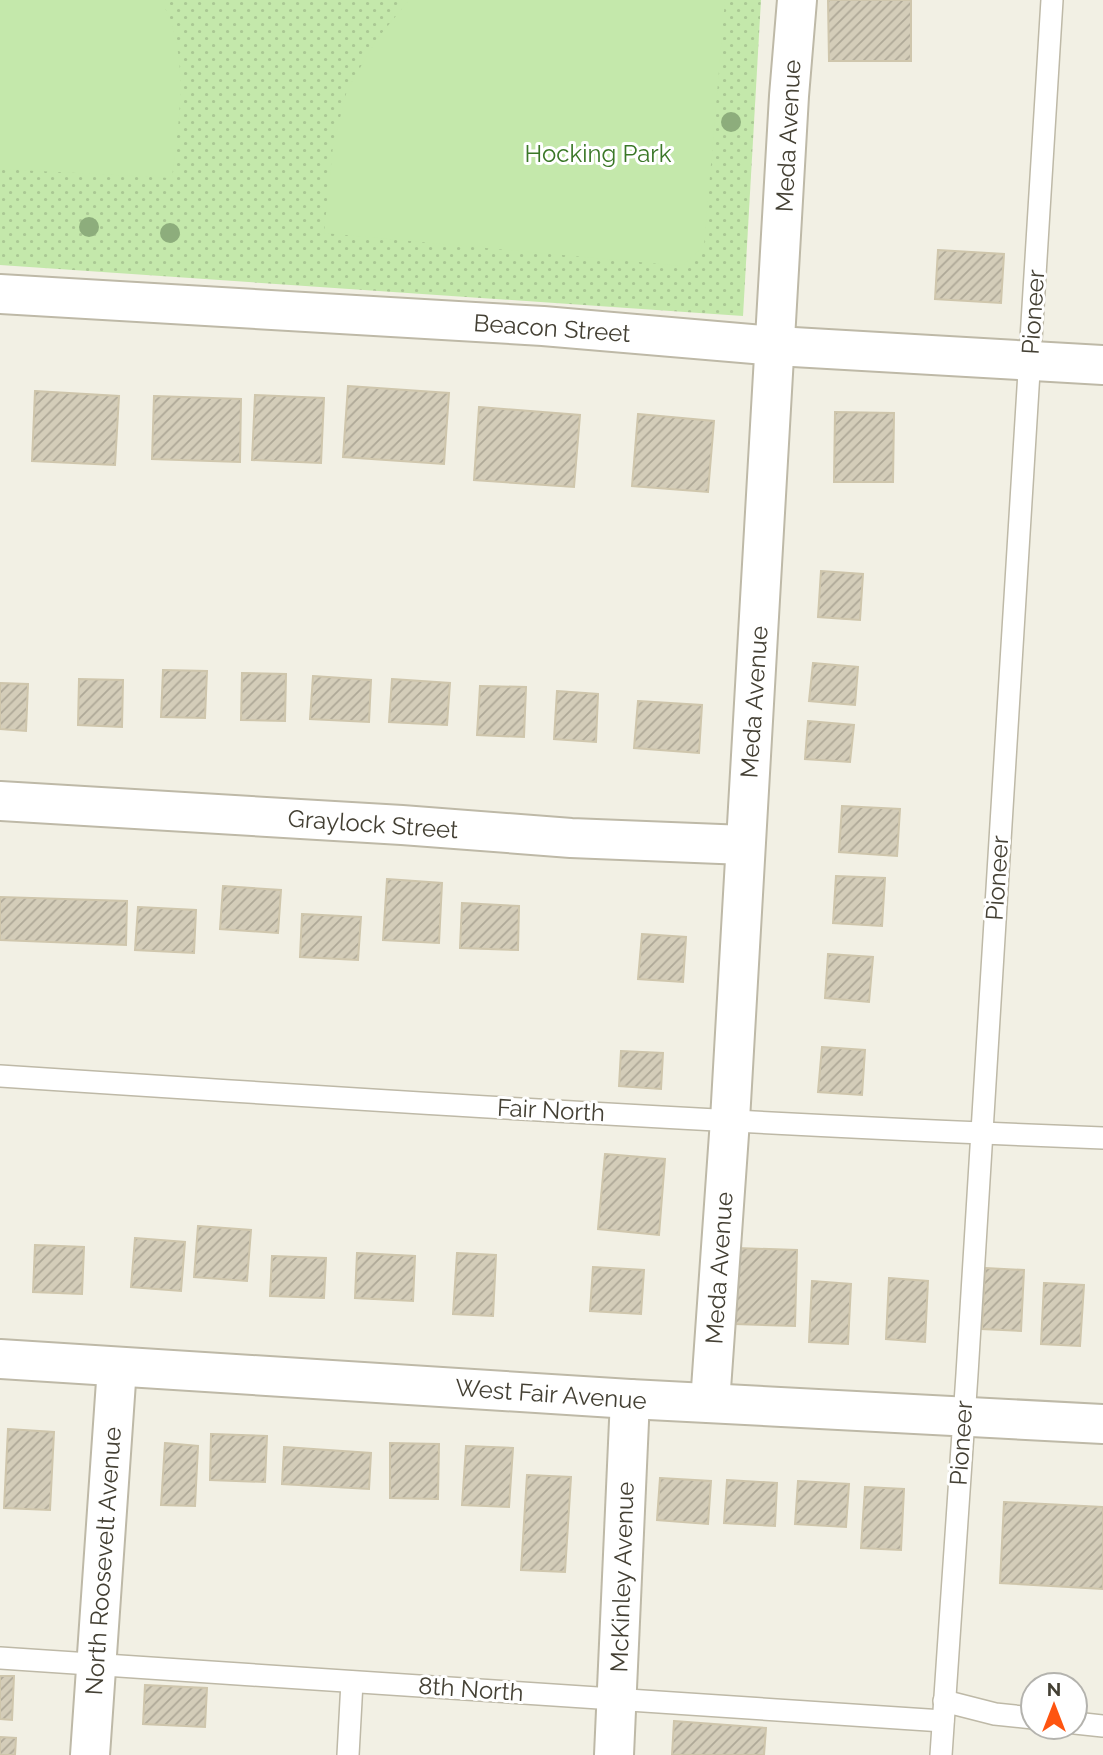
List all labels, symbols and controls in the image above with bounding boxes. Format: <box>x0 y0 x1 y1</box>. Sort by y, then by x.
street label: Meda Avenue <box>770 59 806 213</box>
park label: Hocking Park <box>525 139 672 168</box>
street label: Pioneer <box>1016 268 1050 355</box>
street label: Beacon Street <box>473 308 631 348</box>
street label: Meda Avenue <box>734 625 774 779</box>
street label: Graylock Street <box>287 804 459 844</box>
street label: Pioneer <box>980 834 1014 921</box>
street label: Fair North <box>496 1093 606 1127</box>
street label: Meda Avenue <box>699 1191 739 1345</box>
street label: West Fair Avenue <box>454 1373 648 1415</box>
street label: Pioneer <box>944 1399 978 1486</box>
street label: North Roosevelt Avenue <box>79 1426 127 1696</box>
street label: McKinley Avenue <box>604 1481 640 1673</box>
street label: 8th North <box>417 1671 525 1707</box>
north arrow <box>1019 1671 1089 1741</box>
text: N <box>1047 1678 1061 1700</box>

